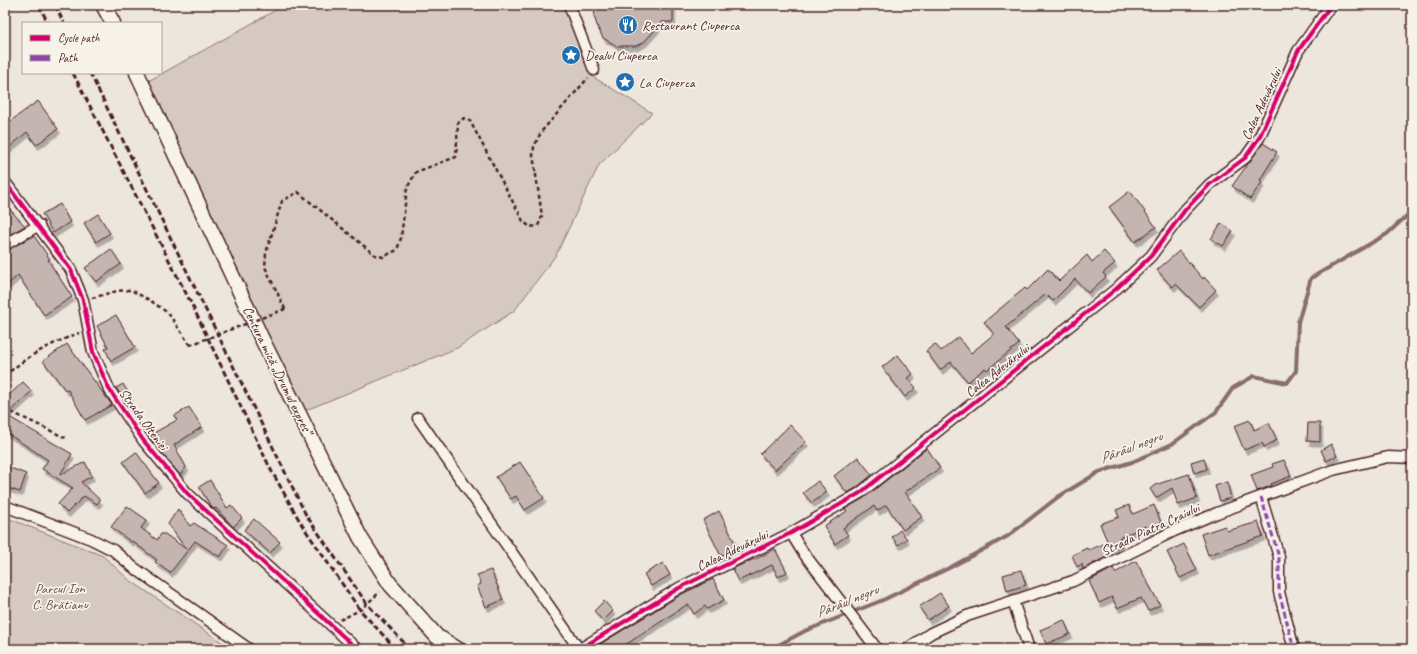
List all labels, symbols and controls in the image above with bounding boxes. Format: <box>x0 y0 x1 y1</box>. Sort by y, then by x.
restaurant icon: Restaurant Ciuperca <box>617 14 639 36</box>
place label: Restaurant Ciuperca <box>642 17 741 34</box>
legend <box>22 22 162 74</box>
text: Cycle path <box>58 30 100 46</box>
place icon: Dealul Ciuperca <box>560 44 582 66</box>
place label: Dealul Ciuperca <box>585 47 658 64</box>
text: Path <box>58 50 78 66</box>
street label: Calea Adevărului <box>1237 64 1286 143</box>
place icon: La Ciuperca <box>614 71 636 93</box>
place label: La Ciuperca <box>639 74 696 91</box>
street label: Centura mică „Drumul expres” <box>239 303 317 440</box>
street label: Calea Adevărului <box>962 339 1035 401</box>
street label: Strada Olteniei <box>115 385 173 455</box>
water label: Pârâul negru <box>1097 426 1167 468</box>
street label: Strada Piatra Craiului <box>1098 498 1204 560</box>
street label: Calea Adevărului <box>694 525 773 575</box>
park label: Parcul Ion C. Brătianu <box>32 580 89 613</box>
water label: Pârâul negru <box>813 580 883 622</box>

